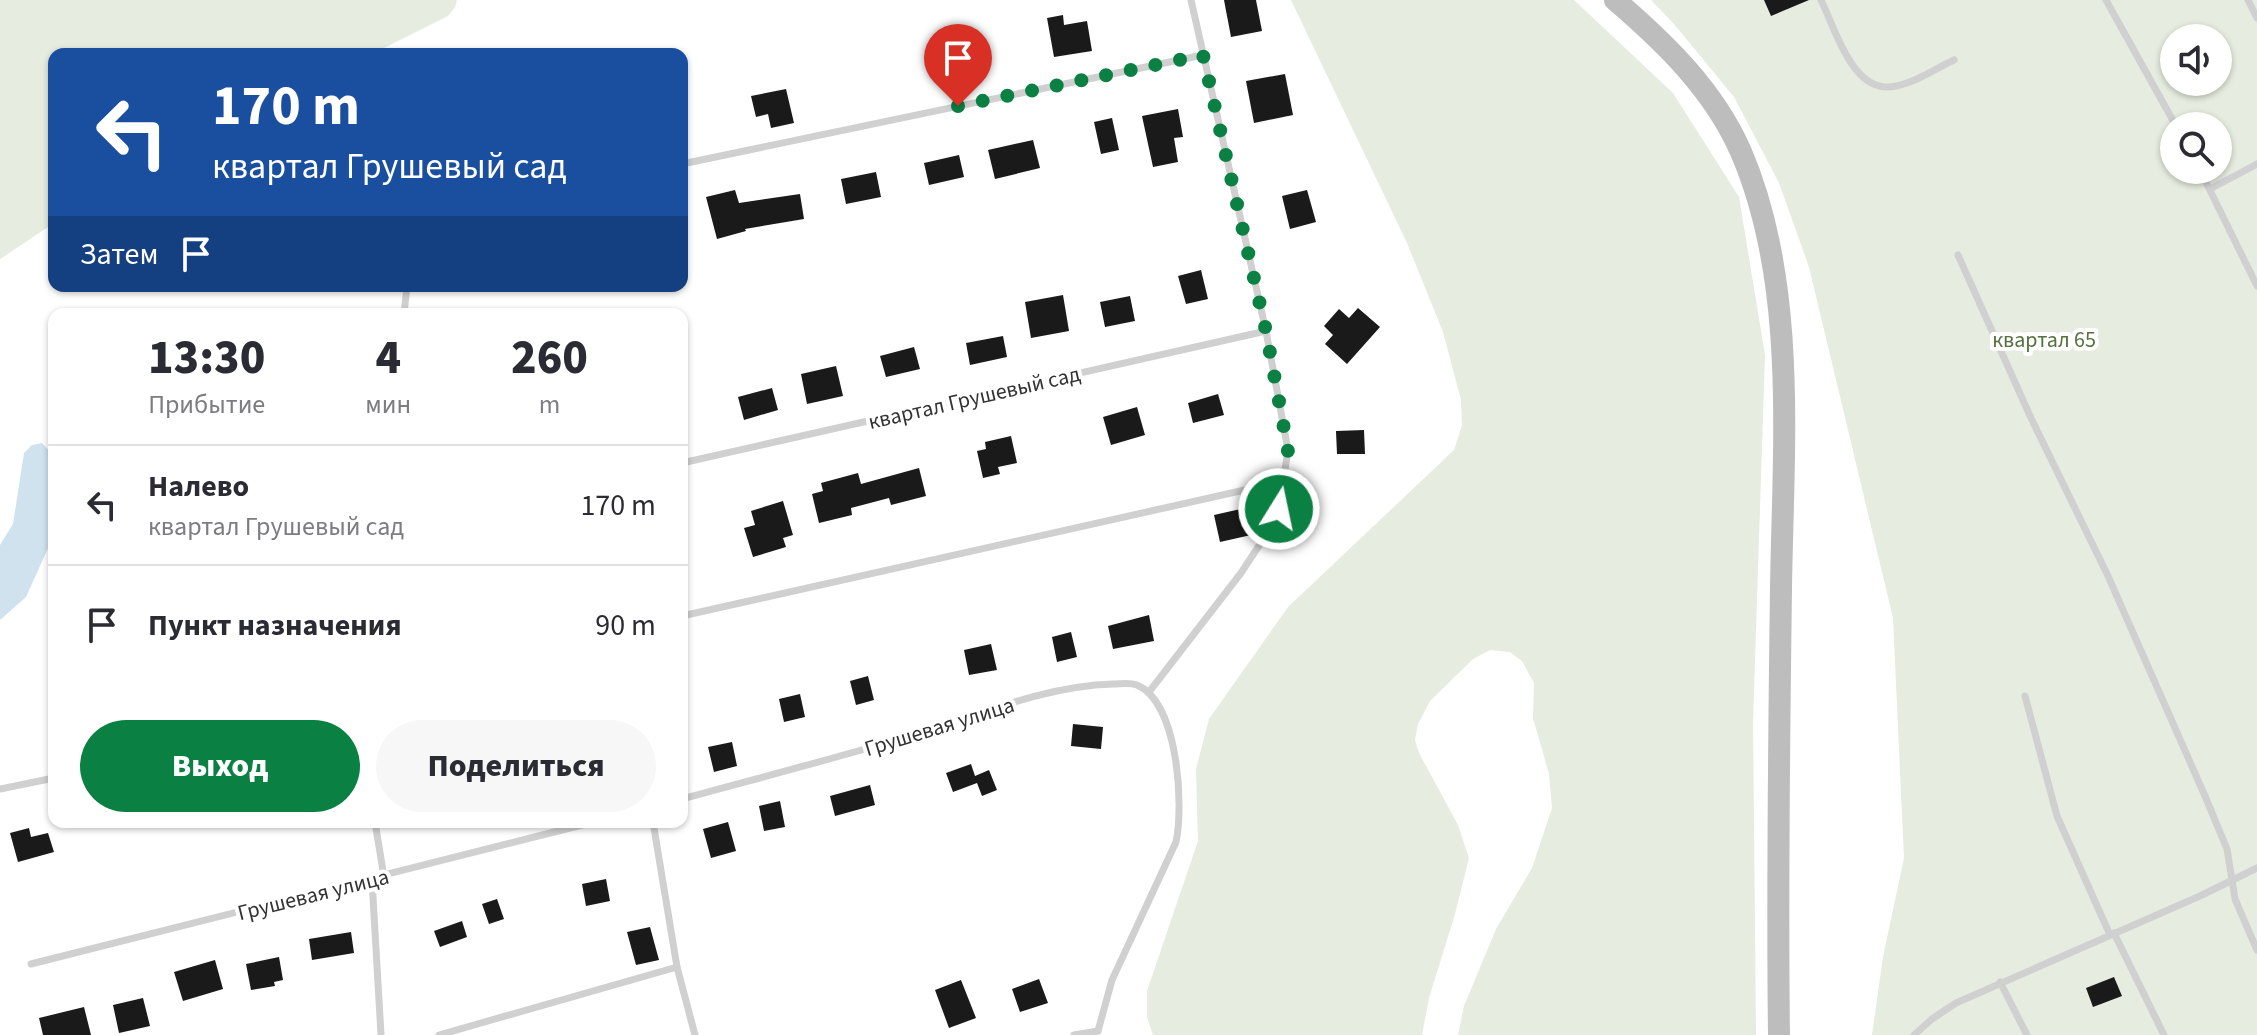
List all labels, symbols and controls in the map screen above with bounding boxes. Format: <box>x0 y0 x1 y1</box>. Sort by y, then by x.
pin <box>924 24 992 106</box>
map controls <box>2160 24 2232 184</box>
button: sound <box>2160 24 2232 96</box>
icon: arrive <box>936 36 980 80</box>
text: 170 m <box>212 67 360 146</box>
icon: left <box>80 80 184 184</box>
button: search <box>2160 112 2232 184</box>
text: квартал Грушевый сад <box>212 141 567 192</box>
icon: arrive <box>174 232 218 276</box>
text: Затем <box>80 233 158 276</box>
text: 13:30 <box>148 324 265 392</box>
text: 4 <box>375 324 401 392</box>
text: 260 <box>511 324 588 392</box>
park label: квартал 65 <box>1992 324 2096 356</box>
street label: квартал Грушевый сад <box>865 358 1084 438</box>
text: Прибытие <box>148 386 265 423</box>
text: мин <box>365 386 411 423</box>
text: m <box>539 386 560 423</box>
text: Налево <box>148 465 249 508</box>
position arrow <box>1237 467 1321 551</box>
icon: left <box>80 483 124 527</box>
text: 170 m <box>580 484 656 527</box>
text: квартал Грушевый сад <box>148 508 404 545</box>
icon: arrive <box>80 603 124 647</box>
text: Пункт назначения <box>148 604 402 647</box>
text: 90 m <box>595 604 656 647</box>
street label: Грушевая улица <box>860 689 1018 765</box>
button: Выход <box>80 720 360 812</box>
button: Поделиться <box>376 720 656 812</box>
street label: Грушевая улица <box>234 861 392 929</box>

